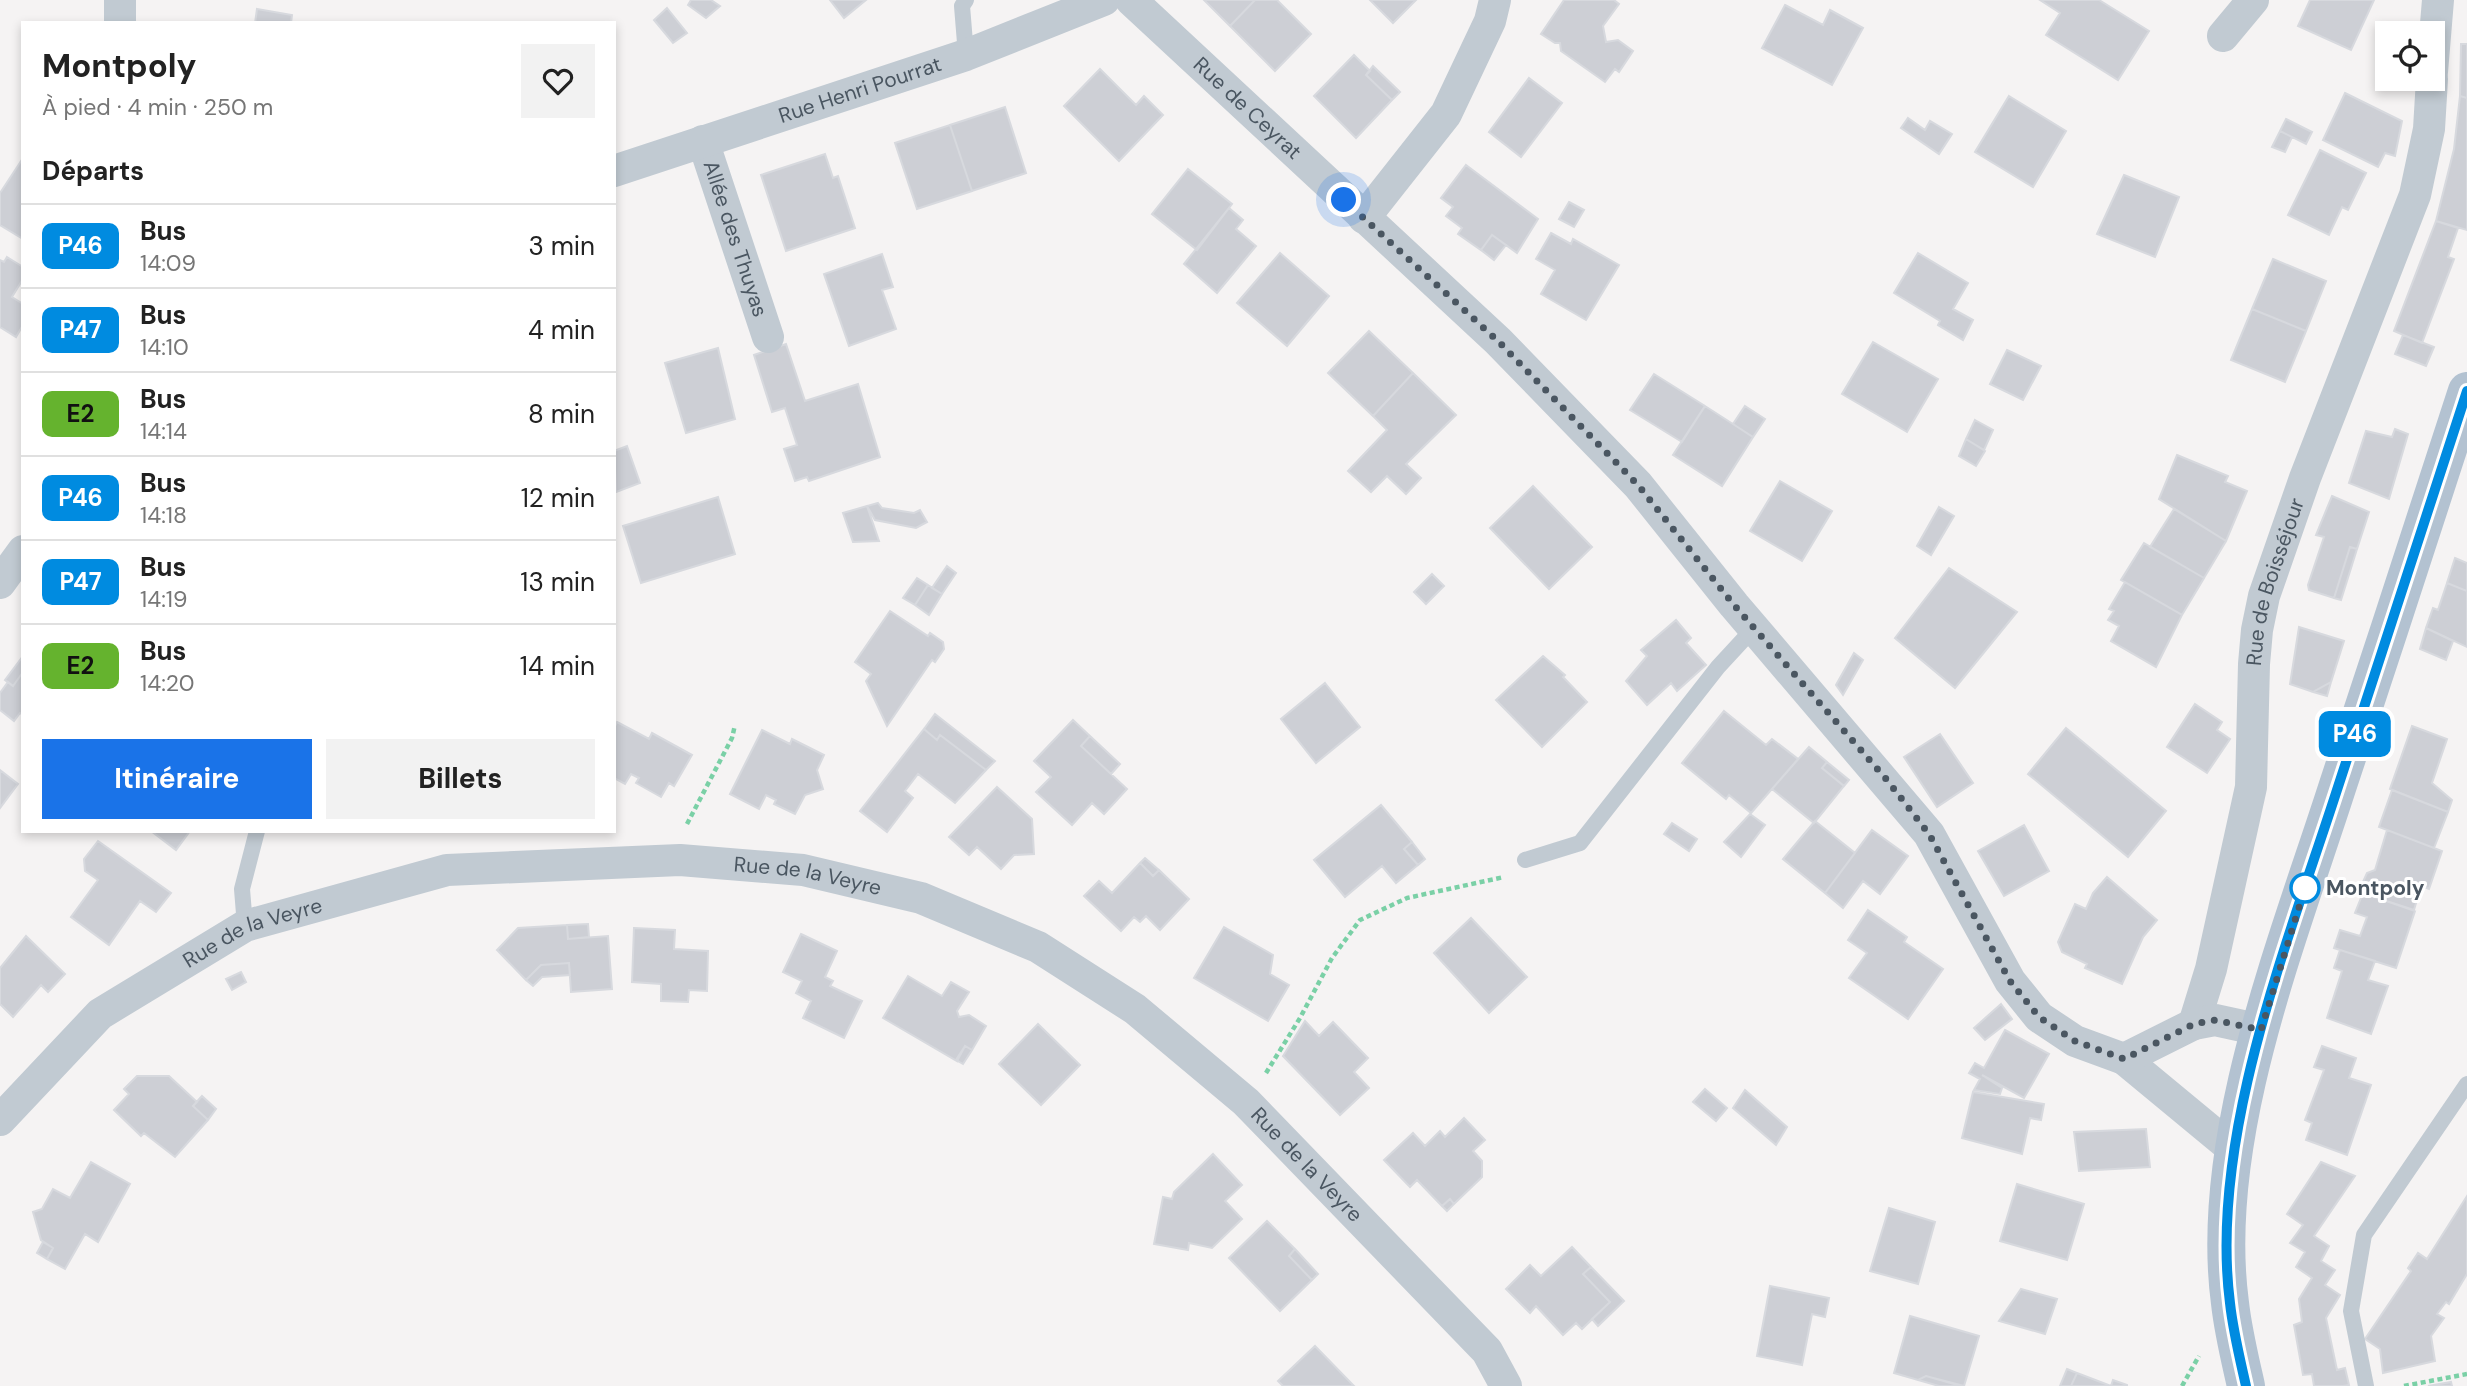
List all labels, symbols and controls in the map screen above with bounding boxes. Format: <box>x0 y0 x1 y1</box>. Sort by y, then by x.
map controls <box>2375 21 2445 91</box>
button: locate <box>2375 21 2445 91</box>
text: Montpoly <box>42 44 197 87</box>
button: heart <box>521 44 595 118</box>
street label: Rue Henri Pourrat <box>775 50 945 130</box>
street label: Rue de Ceyrat <box>1187 51 1308 166</box>
text: À pied · 4 min · 250 m <box>42 92 273 122</box>
text: Départs <box>42 154 144 188</box>
street label: Allée des Thuyas <box>696 157 774 321</box>
your location <box>1326 182 1361 217</box>
text: Bus <box>140 214 186 248</box>
text: 3 min <box>528 229 595 263</box>
text: P46 <box>58 230 103 261</box>
text: 14:09 <box>140 248 196 278</box>
text: Bus <box>140 298 186 332</box>
text: 4 min <box>528 313 595 347</box>
text: P47 <box>59 314 102 345</box>
text: 14:10 <box>140 332 189 362</box>
text: Bus <box>140 382 186 416</box>
text: 8 min <box>528 397 595 431</box>
text: E2 <box>67 398 94 429</box>
text: 14:14 <box>140 416 187 446</box>
text: Bus <box>140 466 186 500</box>
text: 12 min <box>521 481 595 515</box>
text: P46 <box>58 482 103 513</box>
street label: Rue de Boisséjour <box>2240 494 2311 667</box>
text: 14:18 <box>140 500 187 530</box>
text: Bus <box>140 550 186 584</box>
text: 13 min <box>520 565 595 599</box>
text: P47 <box>59 566 102 597</box>
text: 14:19 <box>140 584 187 614</box>
text: Bus <box>140 634 186 668</box>
text: 14 min <box>520 649 595 683</box>
text: E2 <box>67 650 94 681</box>
text: 14:20 <box>140 668 195 698</box>
line badge: P46 <box>2315 711 2395 757</box>
text: P46 <box>2333 718 2377 749</box>
button: Itinéraire <box>42 739 312 819</box>
button: Billets <box>326 739 595 819</box>
street label: Rue de la Veyre <box>733 850 884 902</box>
marker: Montpoly <box>2290 873 2320 903</box>
place label: Montpoly <box>2326 874 2425 902</box>
street label: Rue de la Veyre <box>178 891 325 974</box>
street label: Rue de la Veyre <box>1245 1101 1369 1228</box>

